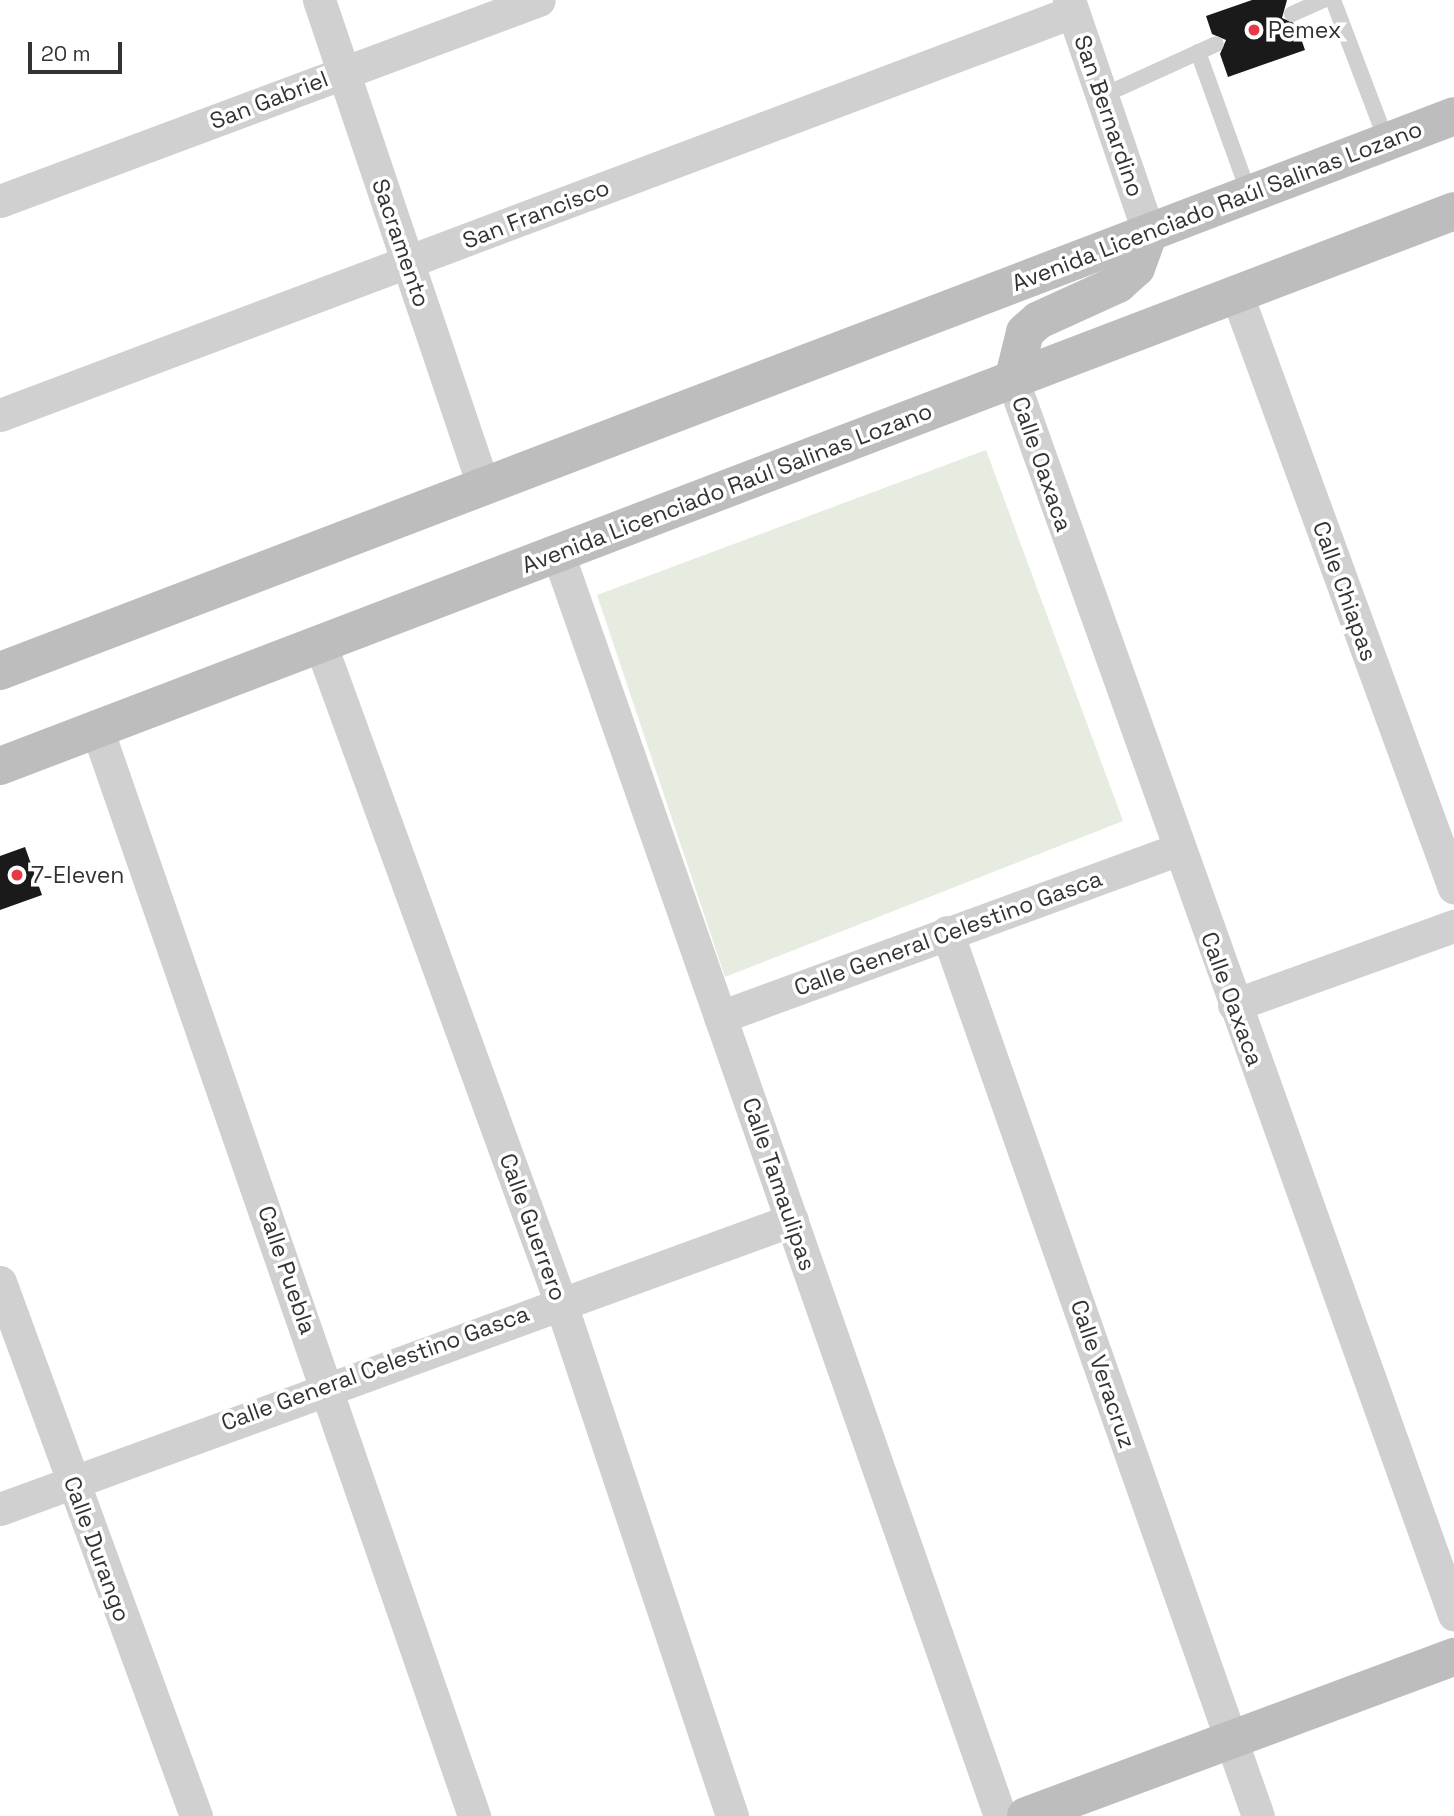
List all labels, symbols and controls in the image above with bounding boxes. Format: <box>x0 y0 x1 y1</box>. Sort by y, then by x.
place label: Pemex <box>1268 16 1341 44</box>
marker: Pemex <box>1246 22 1262 38</box>
scale bar <box>32 28 126 72</box>
street label: San Bernardino <box>1068 32 1150 200</box>
text: 20 m <box>41 40 91 67</box>
street label: San Gabriel <box>206 65 332 135</box>
street label: Avenida Licenciado Raúl Salinas Lozano <box>1008 115 1426 297</box>
street label: San Francisco <box>459 173 613 255</box>
street label: Sacramento <box>366 175 436 311</box>
street label: Calle Oaxaca <box>1006 393 1078 535</box>
street label: Avenida Licenciado Raúl Salinas Lozano <box>518 397 936 579</box>
street label: Calle Chiapas <box>1307 517 1383 665</box>
place label: 7-Eleven <box>31 861 124 889</box>
street label: Calle General Celestino Gasca <box>790 864 1106 1002</box>
marker: 7-Eleven <box>9 867 25 883</box>
street label: Calle Oaxaca <box>1195 928 1269 1070</box>
street label: Calle Tamaulipas <box>736 1094 822 1274</box>
street label: Calle Guerrero <box>494 1150 572 1304</box>
street label: Calle Puebla <box>252 1202 322 1338</box>
street label: Calle Veracruz <box>1065 1296 1141 1452</box>
street label: Calle General Celestino Gasca <box>217 1299 533 1437</box>
street label: Calle Durango <box>58 1473 136 1625</box>

